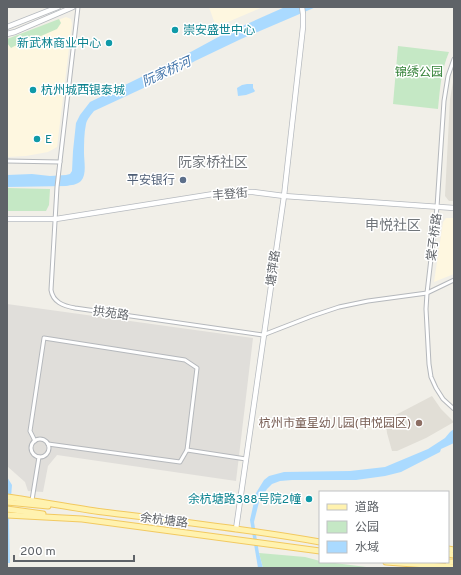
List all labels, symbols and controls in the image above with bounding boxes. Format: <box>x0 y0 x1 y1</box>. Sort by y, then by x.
place label: 崇安盛世中心 <box>183 23 255 39</box>
marker: 崇安盛世中心 <box>170 25 180 35</box>
place label: 新武林商业中心 <box>17 36 101 52</box>
marker: 新武林商业中心 <box>104 38 114 48</box>
water label: 阮家桥河 <box>140 53 197 91</box>
park label: 锦绣公园 <box>395 65 443 81</box>
place label: 杭州城西银泰城 <box>41 83 125 99</box>
marker: 杭州城西银泰城 <box>28 85 38 95</box>
place label: E <box>45 132 52 148</box>
marker: E <box>32 134 42 144</box>
district label: 阮家桥社区 <box>178 154 248 172</box>
place label: 平安银行 <box>127 173 175 189</box>
marker: 平安银行 <box>178 175 188 185</box>
street label: 丰登街 <box>211 185 249 205</box>
street label: 棠子桥路 <box>424 212 446 262</box>
district label: 申悦社区 <box>365 218 421 235</box>
street label: 塘萍路 <box>264 249 284 287</box>
street label: 拱苑路 <box>92 304 130 324</box>
place label: 杭州市童星幼儿园(申悦园区) <box>259 416 411 432</box>
marker: 杭州市童星幼儿园(申悦园区) <box>414 418 424 428</box>
legend <box>319 491 449 563</box>
place label: 余杭塘路388号院2幢 <box>188 492 301 508</box>
marker: 余杭塘路388号院2幢 <box>304 494 314 504</box>
text: 道路 <box>355 500 379 516</box>
street label: 余杭塘路 <box>139 510 189 532</box>
text: 公园 <box>355 520 379 536</box>
scale bar <box>14 537 134 563</box>
text: 水域 <box>355 540 379 556</box>
text: 200 m <box>20 544 56 560</box>

